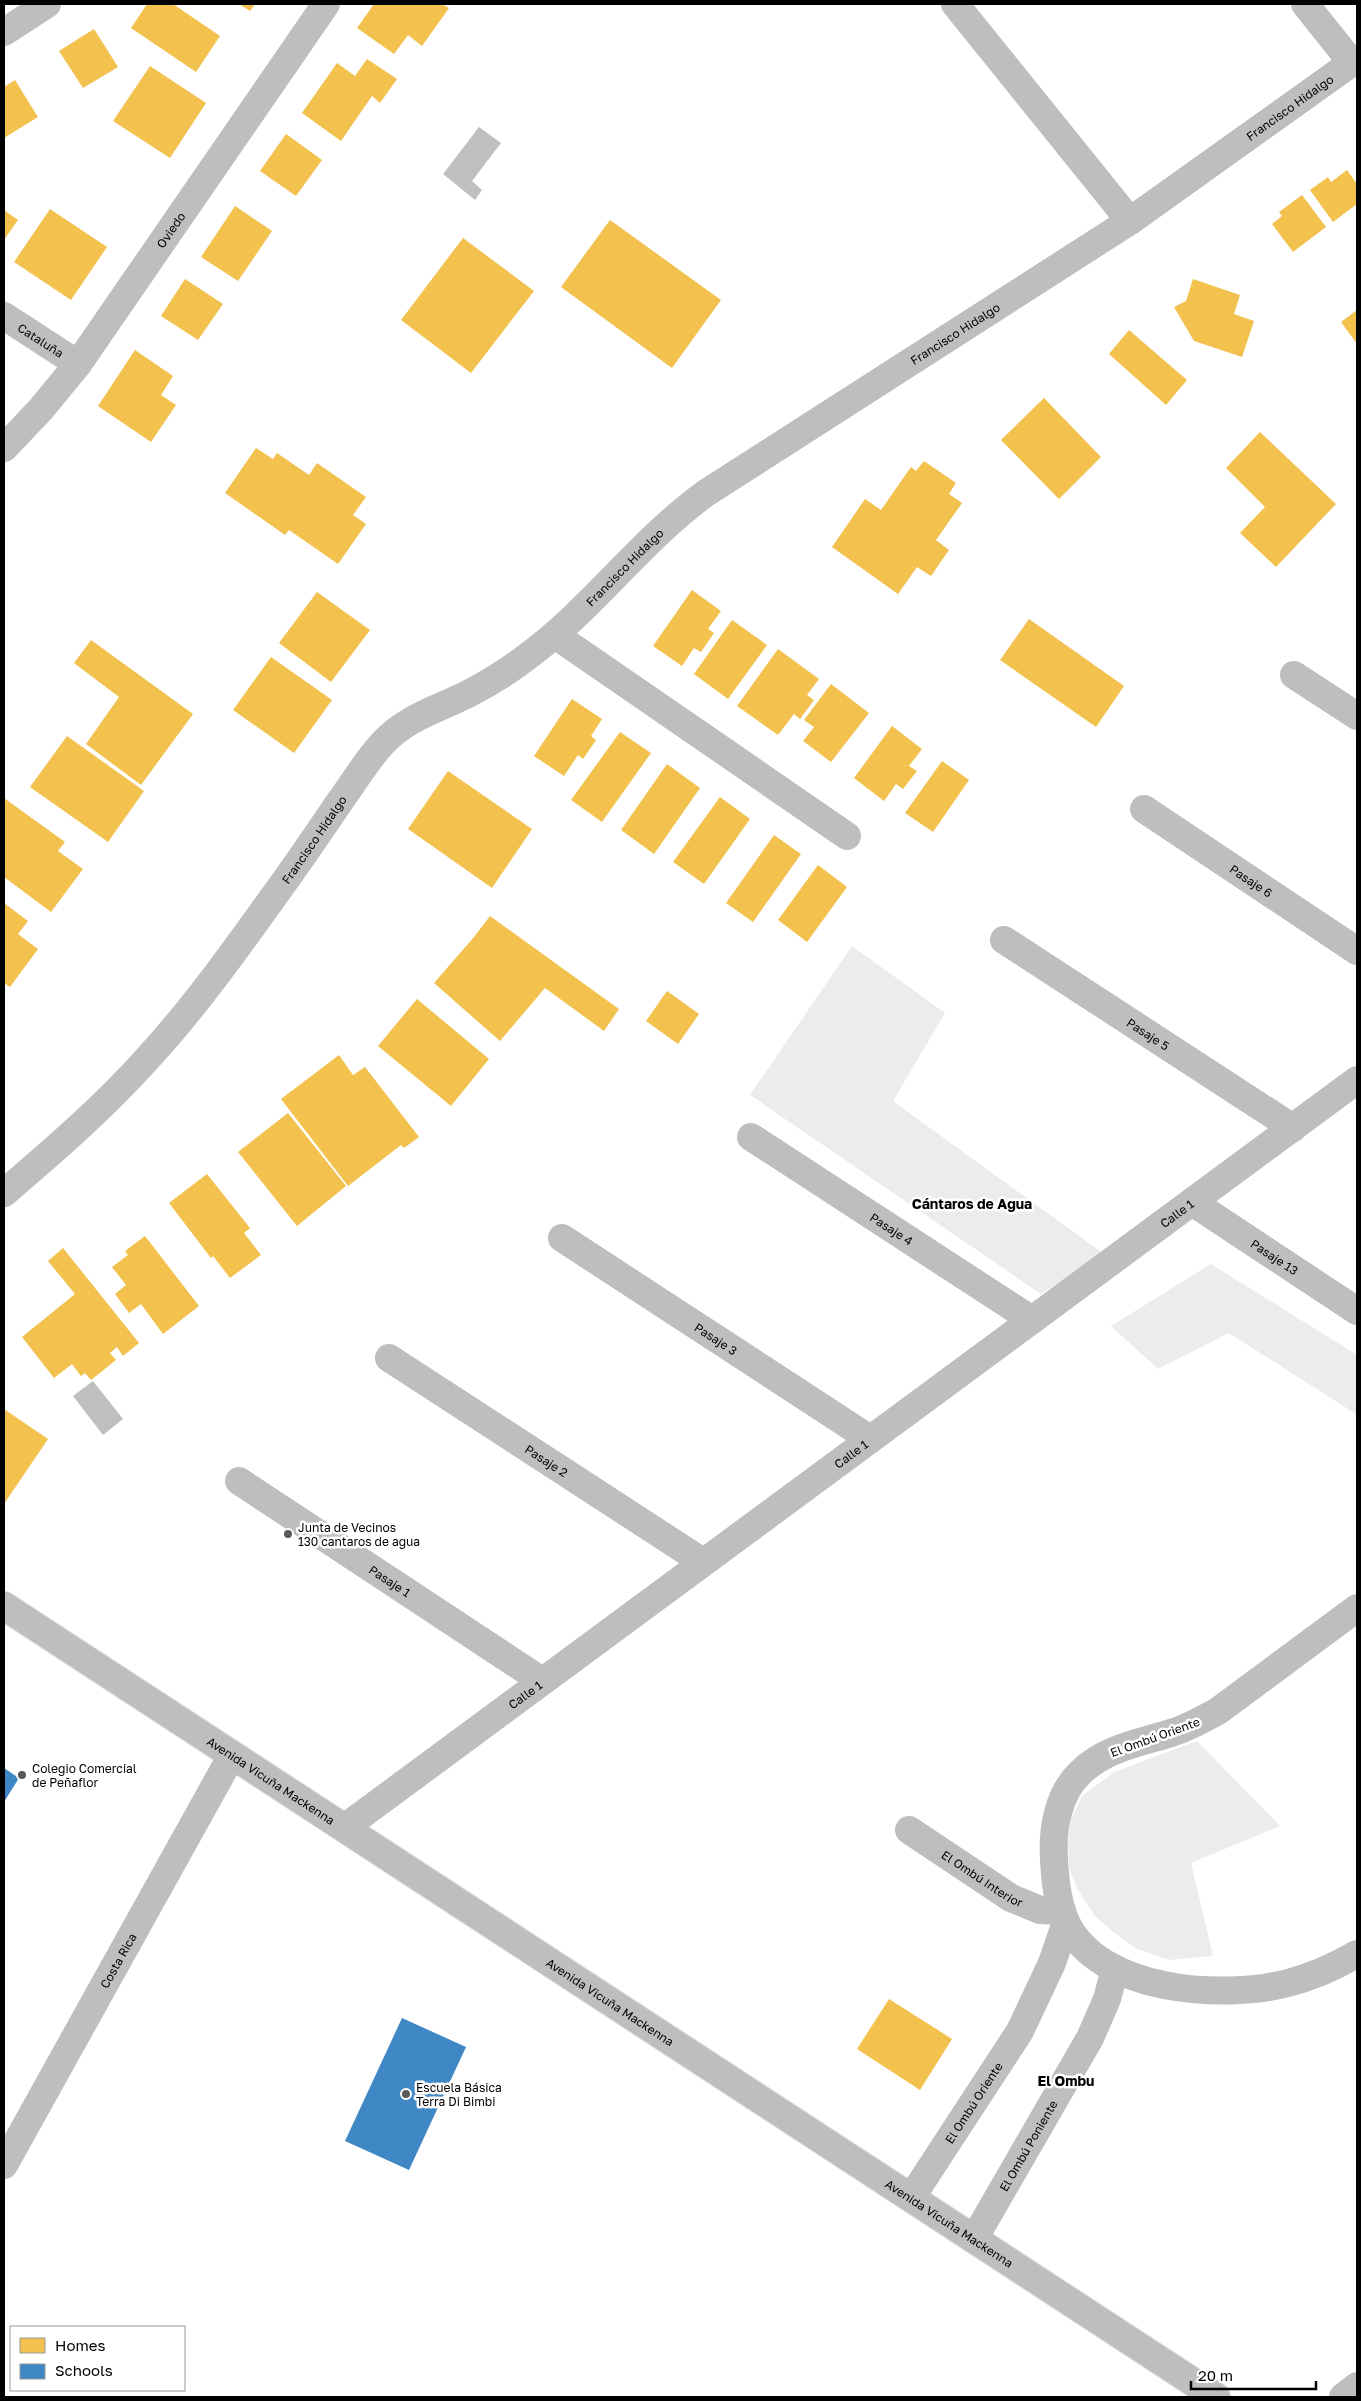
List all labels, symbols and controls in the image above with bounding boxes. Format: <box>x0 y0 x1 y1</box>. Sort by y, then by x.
street label: Francisco Hidalgo <box>1243 71 1336 143</box>
street label: Oviedo <box>153 209 188 251</box>
street label: Francisco Hidalgo <box>907 299 1002 368</box>
street label: Cataluña <box>15 320 67 360</box>
street label: Francisco Hidalgo <box>582 525 666 609</box>
street label: Francisco Hidalgo <box>278 792 349 886</box>
street label: Pasaje 6 <box>1227 861 1276 900</box>
street label: Pasaje 5 <box>1124 1014 1172 1053</box>
district label: Cántaros de Agua <box>912 1195 1032 1212</box>
street label: Calle 1 <box>1157 1196 1197 1231</box>
street label: Pasaje 4 <box>867 1209 916 1248</box>
street label: Pasaje 13 <box>1248 1235 1301 1278</box>
street label: Pasaje 3 <box>692 1319 740 1358</box>
street label: Calle 1 <box>831 1436 871 1471</box>
street label: Pasaje 2 <box>522 1441 571 1480</box>
place label: Junta de Vecinos 130 cantaros de agua <box>298 1520 420 1549</box>
marker: Junta de Vecinos 130 cantaros de agua <box>282 1528 294 1540</box>
street label: Pasaje 1 <box>366 1562 414 1600</box>
street label: Calle 1 <box>505 1677 545 1712</box>
street label: El Ombú Oriente <box>1108 1714 1202 1760</box>
street label: Avenida Vicuña Mackenna <box>204 1733 338 1828</box>
place label: Colegio Comercial de Peñaflor <box>32 1761 137 1790</box>
marker: Colegio Comercial de Peñaflor <box>16 1769 28 1781</box>
street label: El Ombú Interior <box>939 1847 1026 1910</box>
street label: Costa Rica <box>96 1930 139 1991</box>
street label: Avenida Vicuña Mackenna <box>544 1955 677 2049</box>
street label: El Ombú Oriente <box>941 2059 1005 2146</box>
district label: El Ombu <box>1038 2072 1094 2089</box>
place label: Escuela Básica Terra Di Bimbi <box>416 2080 502 2109</box>
marker: Escuela Básica Terra Di Bimbi <box>400 2088 412 2100</box>
street label: El Ombú Poniente <box>996 2097 1060 2194</box>
street label: Avenida Vicuña Mackenna <box>883 2176 1016 2270</box>
legend <box>10 2326 185 2391</box>
text: Homes <box>55 2336 105 2354</box>
scale bar <box>1191 2358 1316 2390</box>
text: Schools <box>55 2361 113 2379</box>
text: 20 m <box>1198 2366 1233 2384</box>

